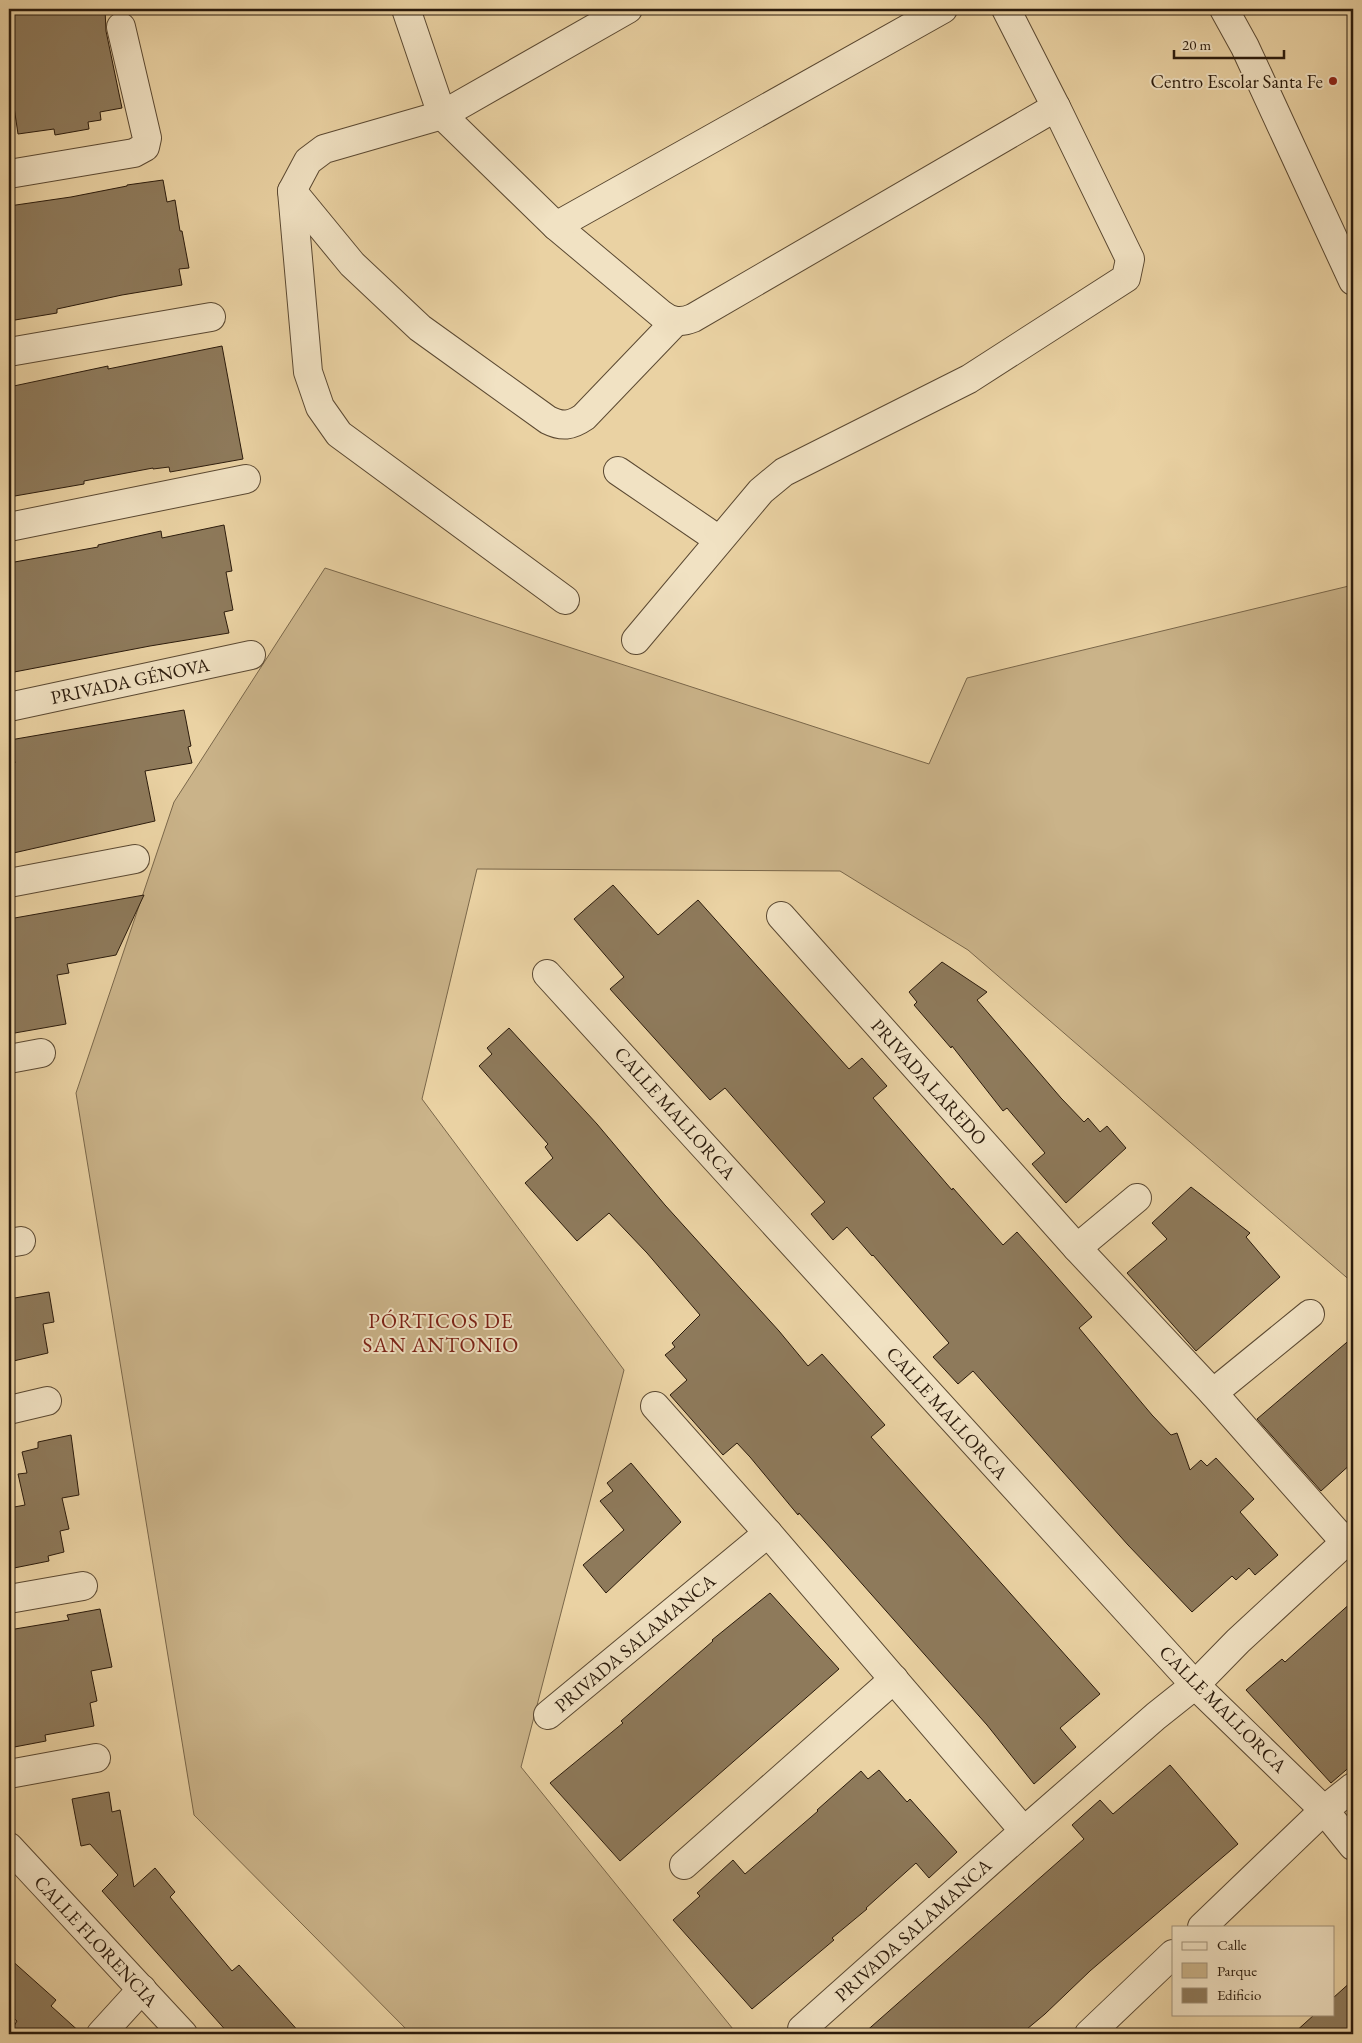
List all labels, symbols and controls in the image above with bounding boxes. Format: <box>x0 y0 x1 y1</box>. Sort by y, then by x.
scale bar <box>1174 28 1284 60</box>
text: 20 m <box>1182 35 1211 54</box>
place label: Centro Escolar Santa Fe <box>1151 69 1323 94</box>
marker: Centro Escolar Santa Fe <box>1327 75 1339 87</box>
street label: PRIVADA GÉNOVA <box>48 652 212 710</box>
street label: PRIVADA LAREDO <box>866 1013 992 1151</box>
street label: CALLE MALLORCA <box>609 1041 742 1185</box>
district label: PÓRTICOS DE SAN ANTONIO <box>363 1307 519 1358</box>
street label: CALLE MALLORCA <box>881 1341 1014 1485</box>
street label: PRIVADA SALAMANCA <box>549 1568 721 1718</box>
street label: CALLE MALLORCA <box>1154 1640 1293 1779</box>
street label: PRIVADA SALAMANCA <box>829 1852 997 2007</box>
street label: CALLE FLORENCIA <box>29 1870 164 2013</box>
legend <box>1172 1926 1334 2016</box>
text: Calle <box>1217 1935 1247 1954</box>
text: Parque <box>1217 1961 1257 1980</box>
text: Edificio <box>1217 1985 1261 2004</box>

